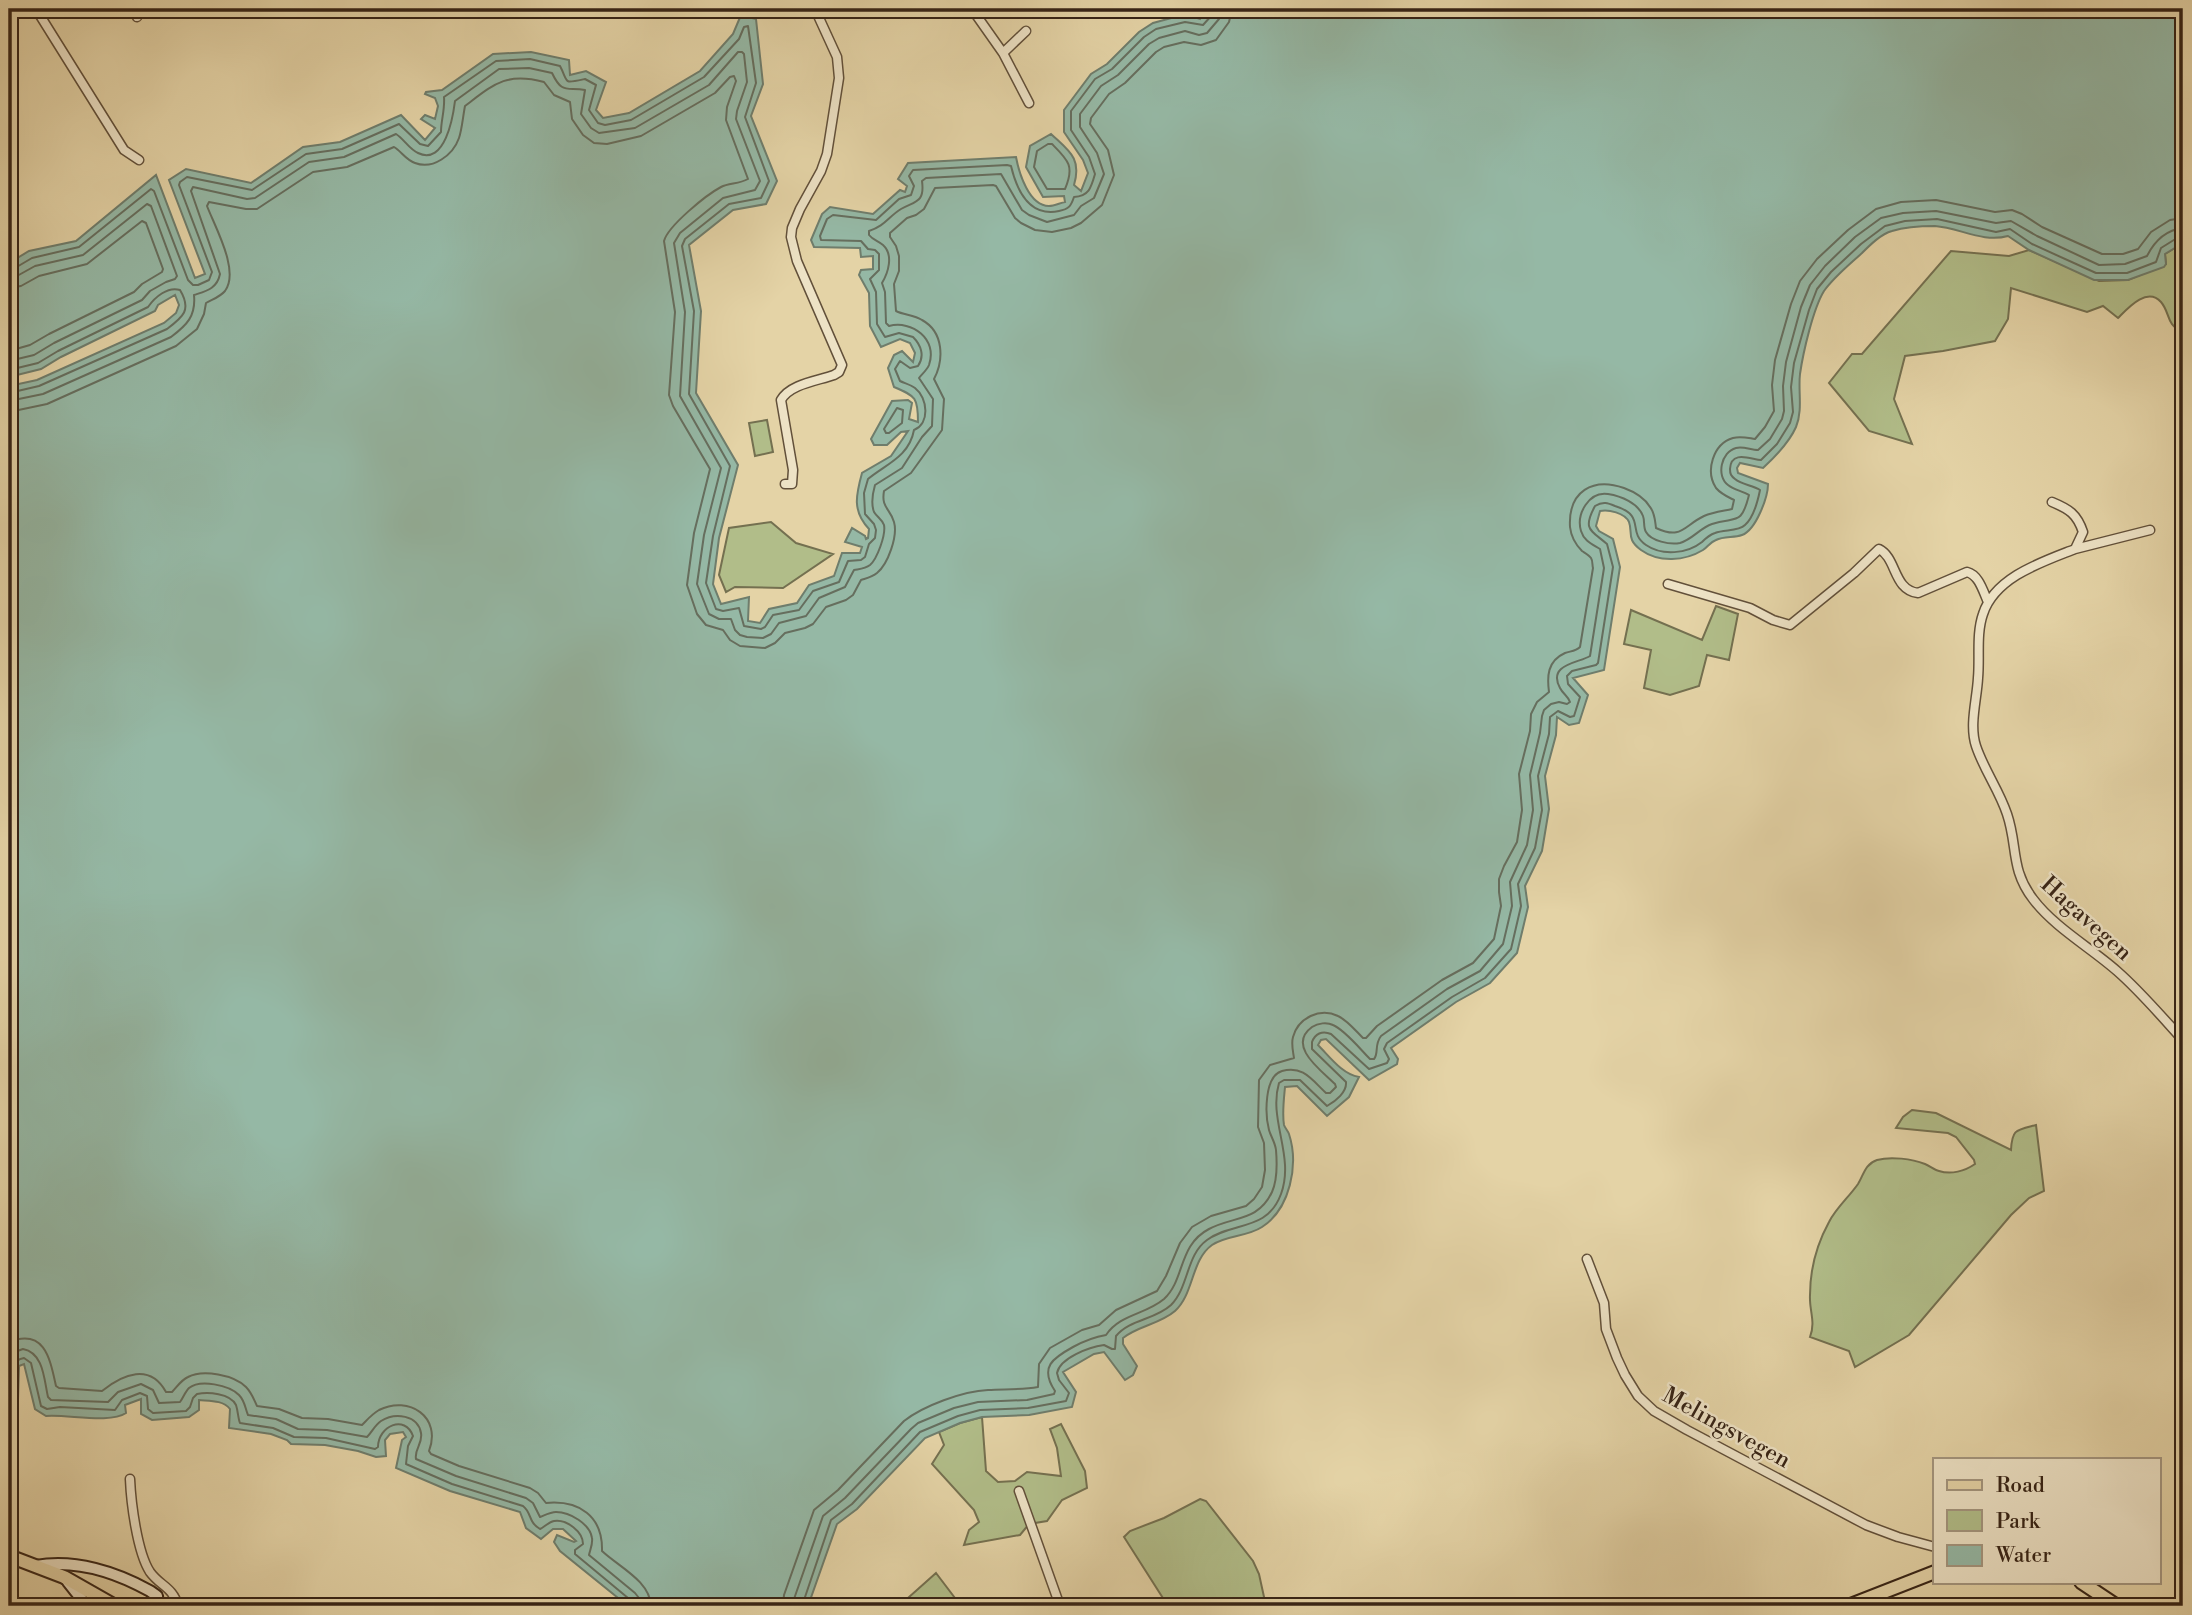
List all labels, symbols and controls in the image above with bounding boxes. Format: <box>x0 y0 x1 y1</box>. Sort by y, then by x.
street label: Hagavegen <box>2035 871 2138 967</box>
street label: Melingsvegen <box>1658 1381 1796 1475</box>
legend <box>1933 1458 2160 1584</box>
text: Road <box>1996 1473 2045 1499</box>
text: Park <box>1996 1509 2041 1535</box>
text: Water <box>1995 1543 2051 1569</box>

